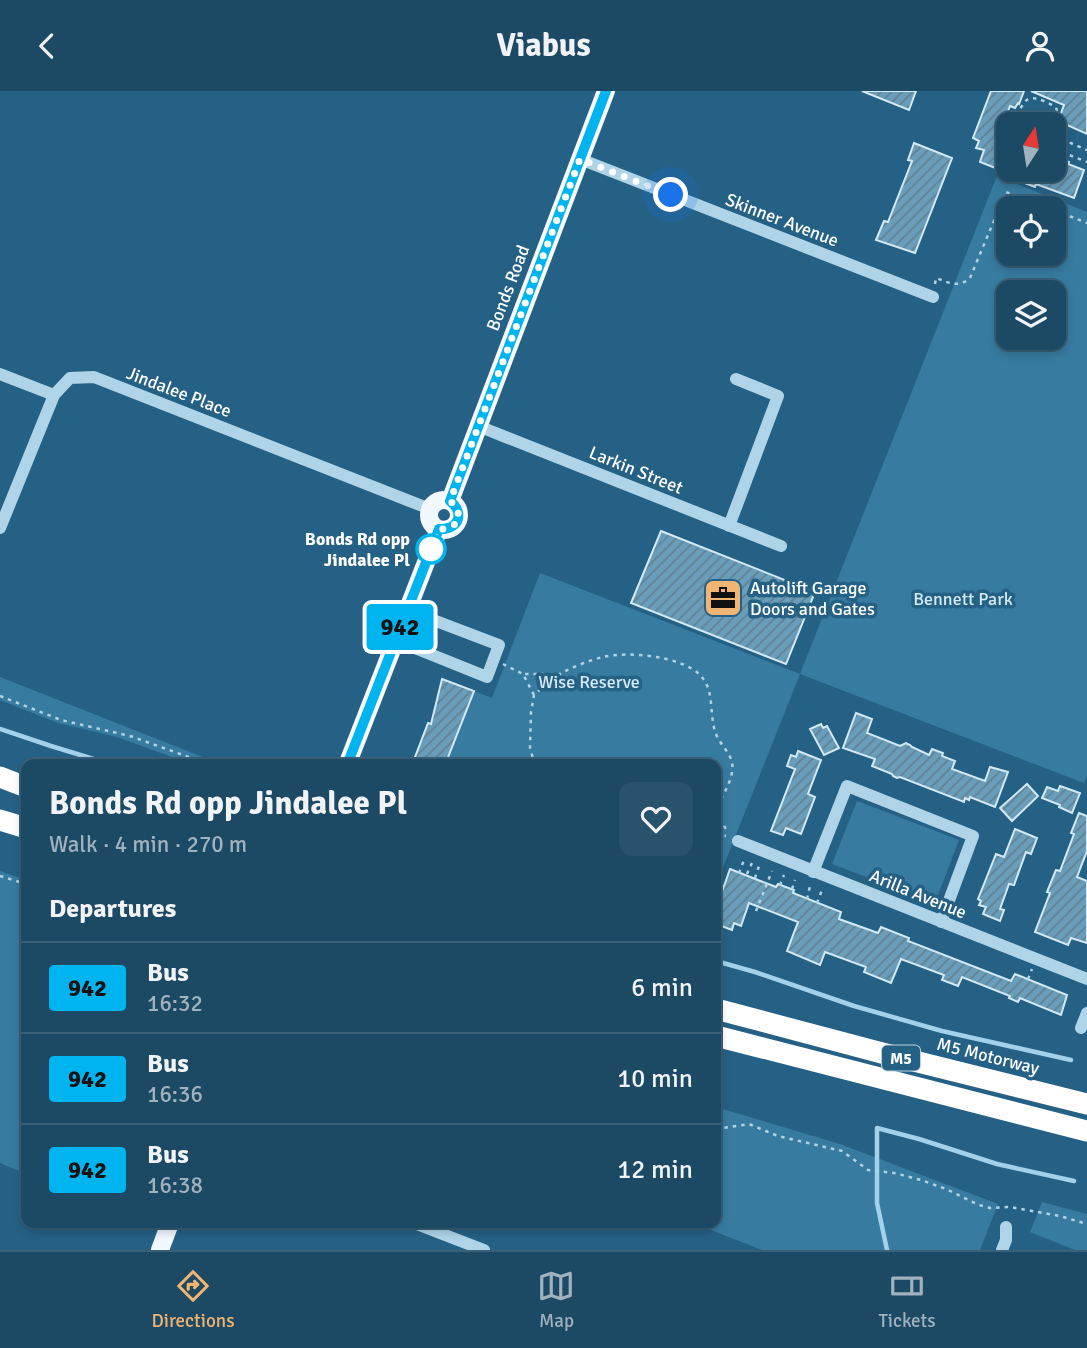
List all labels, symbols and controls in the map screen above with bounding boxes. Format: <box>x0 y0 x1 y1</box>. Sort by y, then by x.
text: Viabus <box>496 26 591 65</box>
icon: back <box>28 27 66 65</box>
icon: person <box>1021 27 1059 65</box>
north arrow <box>996 112 1066 182</box>
map controls <box>996 112 1066 350</box>
your location <box>653 177 688 212</box>
street label: Skinner Avenue <box>722 188 842 252</box>
button: locate <box>996 196 1066 266</box>
street label: Bonds Road <box>482 242 534 334</box>
button: layers <box>996 280 1066 350</box>
street label: Jindalee Place <box>123 362 235 422</box>
street label: Larkin Street <box>586 441 686 499</box>
place label: Bonds Rd opp Jindalee Pl <box>305 528 410 571</box>
marker: Bonds Rd opp Jindalee Pl <box>416 534 446 564</box>
office icon: Autolift Garage Doors and Gates <box>702 577 744 619</box>
place label: Autolift Garage Doors and Gates <box>750 577 875 620</box>
park label: Bennett Park <box>913 588 1013 610</box>
line badge: 942 <box>360 604 440 650</box>
text: 942 <box>381 612 419 642</box>
park label: Wise Reserve <box>538 671 640 693</box>
button: heart <box>619 782 693 856</box>
text: Bonds Rd opp Jindalee Pl <box>49 783 407 824</box>
text: Walk · 4 min · 270 m <box>49 830 247 859</box>
street label: Arilla Avenue <box>866 865 970 923</box>
text: Departures <box>49 893 176 925</box>
text: Bus <box>147 957 189 989</box>
text: 6 min <box>631 972 693 1004</box>
text: 942 <box>68 973 107 1003</box>
text: 16:32 <box>147 989 203 1018</box>
street label: M5 Motorway <box>935 1033 1042 1079</box>
road number: M5 <box>882 1045 920 1070</box>
text: Bus <box>147 1048 189 1080</box>
text: 10 min <box>617 1063 693 1095</box>
text: 942 <box>68 1064 107 1094</box>
text: 16:36 <box>147 1080 203 1109</box>
text: Bus <box>147 1139 189 1171</box>
text: 12 min <box>617 1154 693 1186</box>
text: 942 <box>68 1155 107 1185</box>
text: 16:38 <box>147 1171 203 1200</box>
tab: Directions <box>151 1267 235 1333</box>
tab: Map <box>537 1267 575 1333</box>
tab: Tickets <box>878 1267 936 1333</box>

